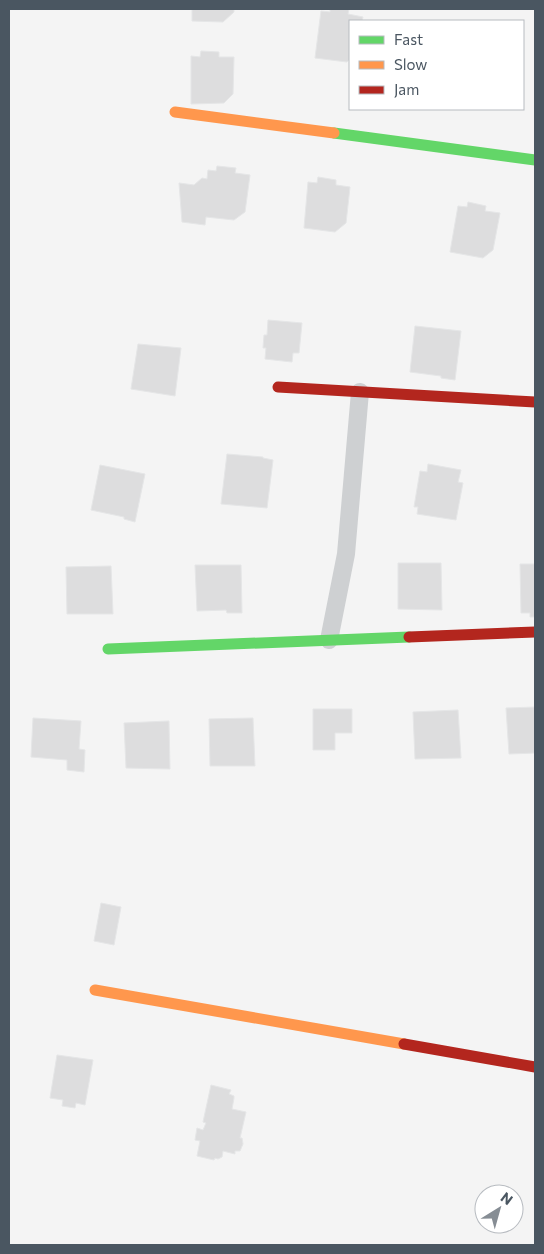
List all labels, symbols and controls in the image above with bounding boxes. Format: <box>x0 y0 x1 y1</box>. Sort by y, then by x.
legend <box>349 20 524 110</box>
text: Fast <box>394 30 423 48</box>
text: Slow <box>394 55 427 73</box>
text: Jam <box>394 80 419 98</box>
north arrow <box>474 1184 524 1234</box>
text: N <box>498 1188 516 1208</box>

